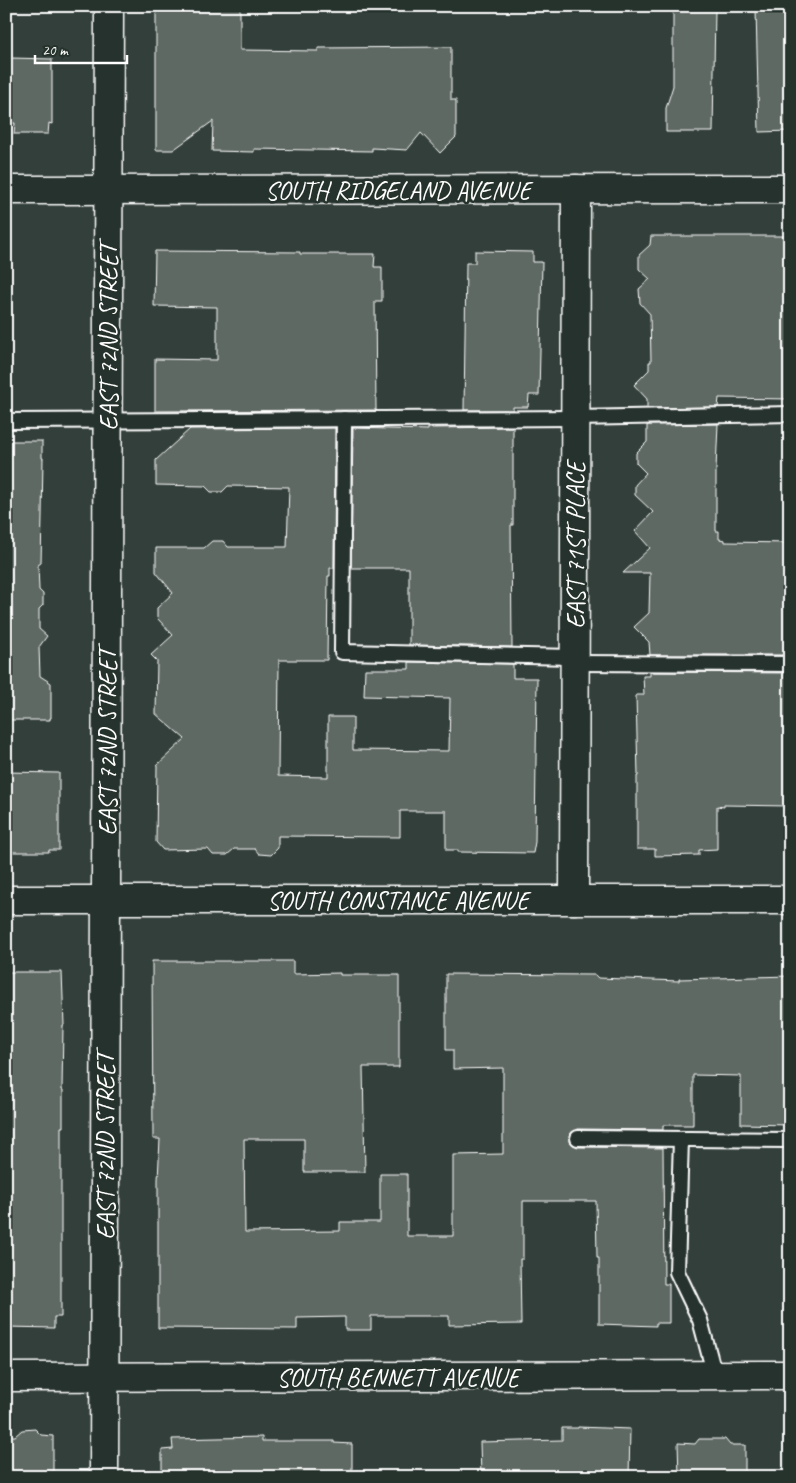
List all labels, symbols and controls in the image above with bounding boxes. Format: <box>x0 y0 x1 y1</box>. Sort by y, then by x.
scale bar <box>35 32 128 64</box>
text: 20 m <box>42 41 69 60</box>
street label: SOUTH RIDGELAND AVENUE <box>265 175 534 207</box>
street label: EAST 72ND STREET <box>93 237 125 431</box>
street label: EAST 71ST PLACE <box>560 458 592 628</box>
street label: EAST 72ND STREET <box>92 642 124 836</box>
street label: SOUTH CONSTANCE AVENUE <box>267 885 532 917</box>
street label: EAST 72ND STREET <box>90 1046 122 1240</box>
street label: SOUTH BENNETT AVENUE <box>277 1362 522 1394</box>

